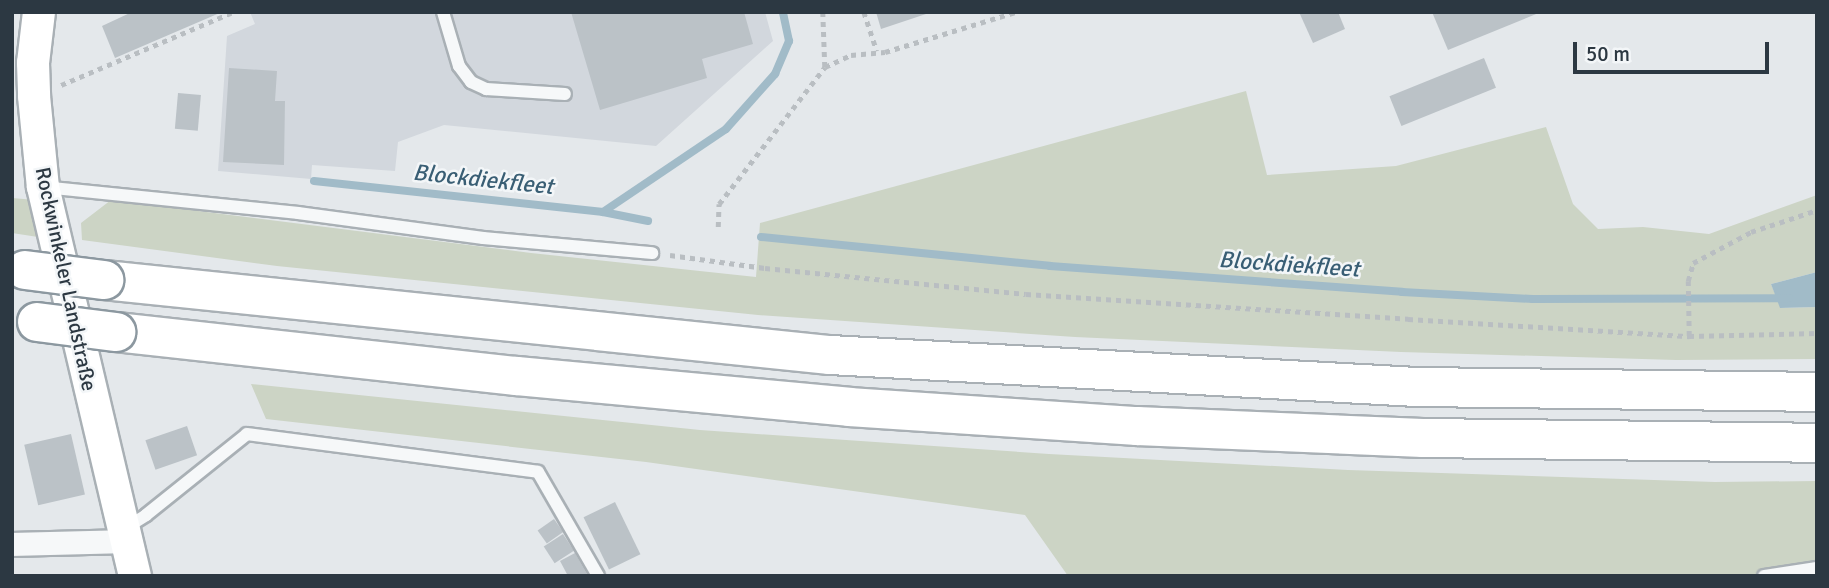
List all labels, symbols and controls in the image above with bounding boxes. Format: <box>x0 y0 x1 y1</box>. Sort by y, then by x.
scale bar <box>1577 28 1773 72</box>
text: 50 m <box>1586 41 1630 67</box>
water label: Blockdiekfleet <box>411 159 555 201</box>
street label: Rockwinkeler Landstraße <box>30 165 102 393</box>
water label: Blockdiekfleet <box>1218 246 1360 284</box>

